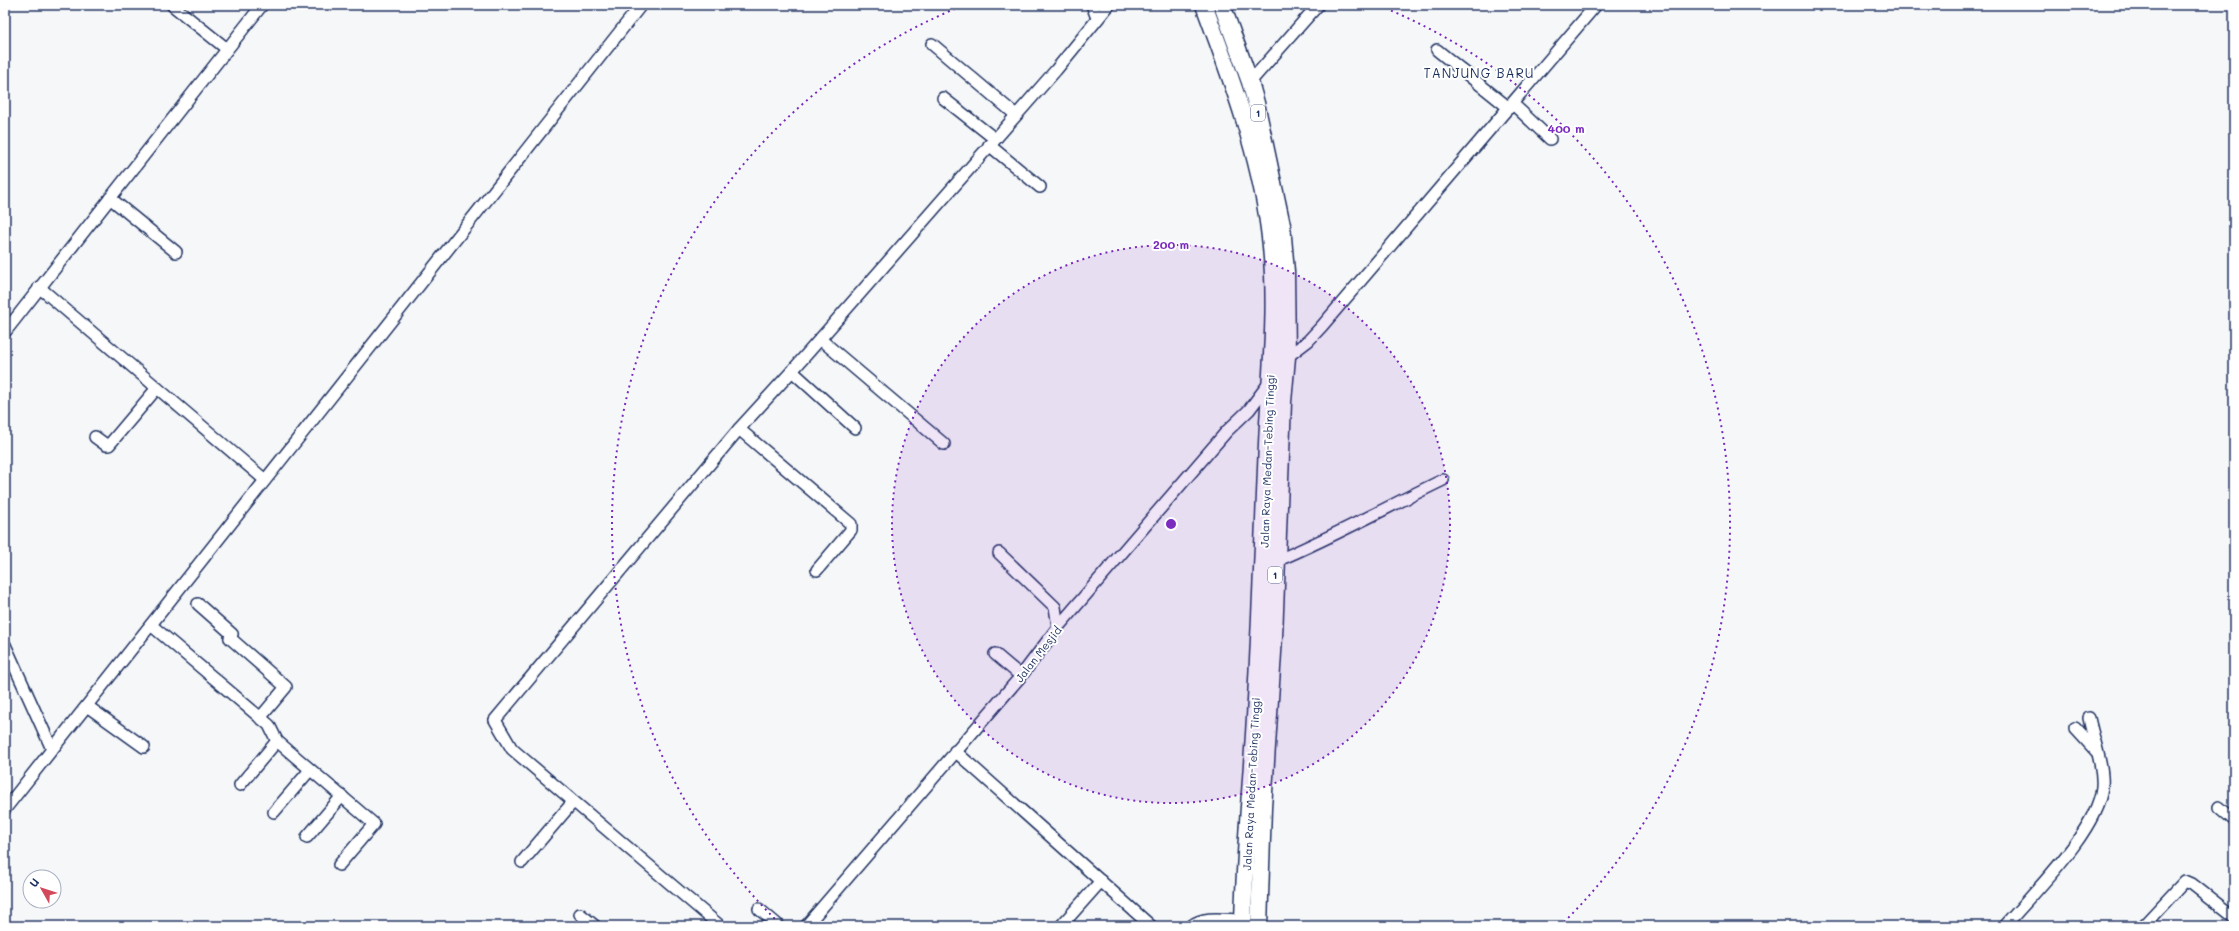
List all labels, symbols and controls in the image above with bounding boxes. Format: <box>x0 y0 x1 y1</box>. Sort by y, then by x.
district label: TANJUNG BARU <box>1423 64 1535 81</box>
road number: 1 <box>1251 105 1265 121</box>
text: 400 m <box>1548 120 1584 136</box>
text: 200 m <box>1153 236 1189 252</box>
street label: Jalan Raya Medan-Tebing Tinggi <box>1256 374 1278 548</box>
centre of rings <box>1164 517 1178 531</box>
road number: 1 <box>1268 567 1282 583</box>
street label: Jalan Mesjid <box>1011 623 1065 685</box>
street label: Jalan Raya Medan-Tebing Tinggi <box>1239 697 1263 871</box>
north arrow <box>22 869 62 909</box>
text: U <box>26 875 42 890</box>

